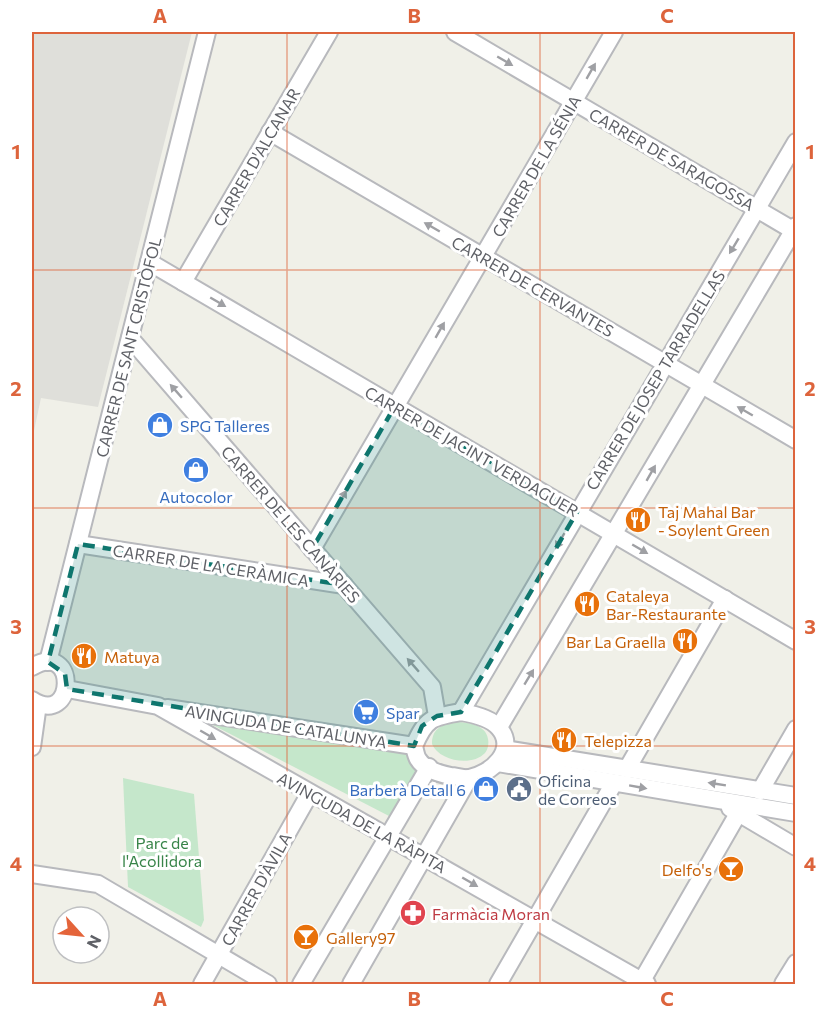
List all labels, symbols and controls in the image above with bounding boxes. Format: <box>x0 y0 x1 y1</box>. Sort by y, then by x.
text: A <box>153 3 167 27</box>
text: B <box>407 3 421 27</box>
text: C <box>660 3 674 27</box>
one-way arrow <box>497 56 513 67</box>
one-way arrow <box>586 62 596 79</box>
street label: CARRER D'ALCANAR <box>209 84 304 230</box>
street label: CARRER DE LA SÉNIA <box>488 92 584 240</box>
street label: CARRER DE SARAGOSSA <box>586 104 758 214</box>
text: 1 <box>11 139 21 163</box>
text: 1 <box>805 139 815 163</box>
one-way arrow <box>424 221 440 232</box>
street label: CARRER DE CERVANTES <box>449 232 617 340</box>
street label: CARRER DE SANT CRISTÒFOL <box>91 235 165 459</box>
one-way arrow <box>729 238 739 255</box>
street label: CARRER DE JOSEP TARRADELLAS <box>582 267 728 493</box>
one-way arrow <box>210 297 226 308</box>
one-way arrow <box>435 321 445 338</box>
text: 2 <box>10 376 22 400</box>
text: 2 <box>804 376 816 400</box>
street label: CARRER DE JACINT VERDAGUER <box>362 382 583 520</box>
one-way arrow <box>169 383 182 399</box>
one-way arrow <box>737 405 753 416</box>
shop icon: SPG Talleres <box>145 410 175 440</box>
place label: SPG Talleres <box>180 416 270 435</box>
street label: CARRER DE LES CANÀRIES <box>218 442 364 606</box>
shop icon: Autocolor <box>181 455 211 485</box>
one-way arrow <box>645 465 655 482</box>
place label: Autocolor <box>159 487 233 506</box>
one-way arrow <box>336 490 347 506</box>
place label: Taj Mahal Bar - Soylent Green <box>658 502 770 539</box>
restaurant icon: Taj Mahal Bar - Soylent Green <box>623 505 653 535</box>
one-way arrow <box>555 533 565 550</box>
street label: CARRER DE LA CERÀMICA <box>112 540 310 590</box>
one-way arrow <box>632 544 648 555</box>
place label: Cataleya Bar-Restaurante <box>606 586 726 623</box>
restaurant icon: Cataleya Bar-Restaurante <box>572 589 602 619</box>
text: 3 <box>10 614 22 638</box>
text: 3 <box>804 614 816 638</box>
restaurant icon: Bar La Graella <box>670 626 700 656</box>
place label: Bar La Graella <box>566 632 666 651</box>
restaurant icon: Matuya <box>69 641 99 671</box>
place label: Matuya <box>104 647 160 666</box>
one-way arrow <box>406 658 420 673</box>
one-way arrow <box>524 669 535 685</box>
supermarket icon: Spar <box>351 697 381 727</box>
street label: AVINGUDA DE CATALUNYA <box>184 701 388 751</box>
place label: Spar <box>386 703 420 722</box>
restaurant icon: Telepizza <box>549 725 579 755</box>
one-way arrow <box>200 730 217 740</box>
place label: Telepizza <box>584 731 652 750</box>
street label: AVINGUDA DE LA RÀPITA <box>274 768 450 876</box>
place label: Oficina de Correos <box>538 771 617 808</box>
shop icon: Barberà Detall 6 <box>471 774 501 804</box>
public building icon: Oficina de Correos <box>504 774 534 804</box>
one-way arrow <box>707 779 726 788</box>
place label: Barberà Detall 6 <box>349 780 466 799</box>
one-way arrow <box>629 783 648 792</box>
street label: CARRER D'ÀVILA <box>217 829 295 949</box>
park label: Parc de l'Acollidora <box>122 833 202 870</box>
text: 4 <box>10 851 22 875</box>
text: 4 <box>804 851 816 875</box>
bar icon: Delfo's <box>716 854 746 884</box>
place label: Delfo's <box>662 860 712 879</box>
one-way arrow <box>462 877 479 887</box>
pharmacy icon: Farmàcia Moran <box>398 898 428 928</box>
place label: Farmàcia Moran <box>432 904 550 923</box>
north arrow <box>51 905 111 965</box>
bar icon: Gallery97 <box>291 922 321 952</box>
place label: Gallery97 <box>326 928 395 947</box>
text: N <box>84 932 106 952</box>
text: A <box>153 986 167 1010</box>
text: B <box>407 986 421 1010</box>
text: C <box>660 986 674 1010</box>

